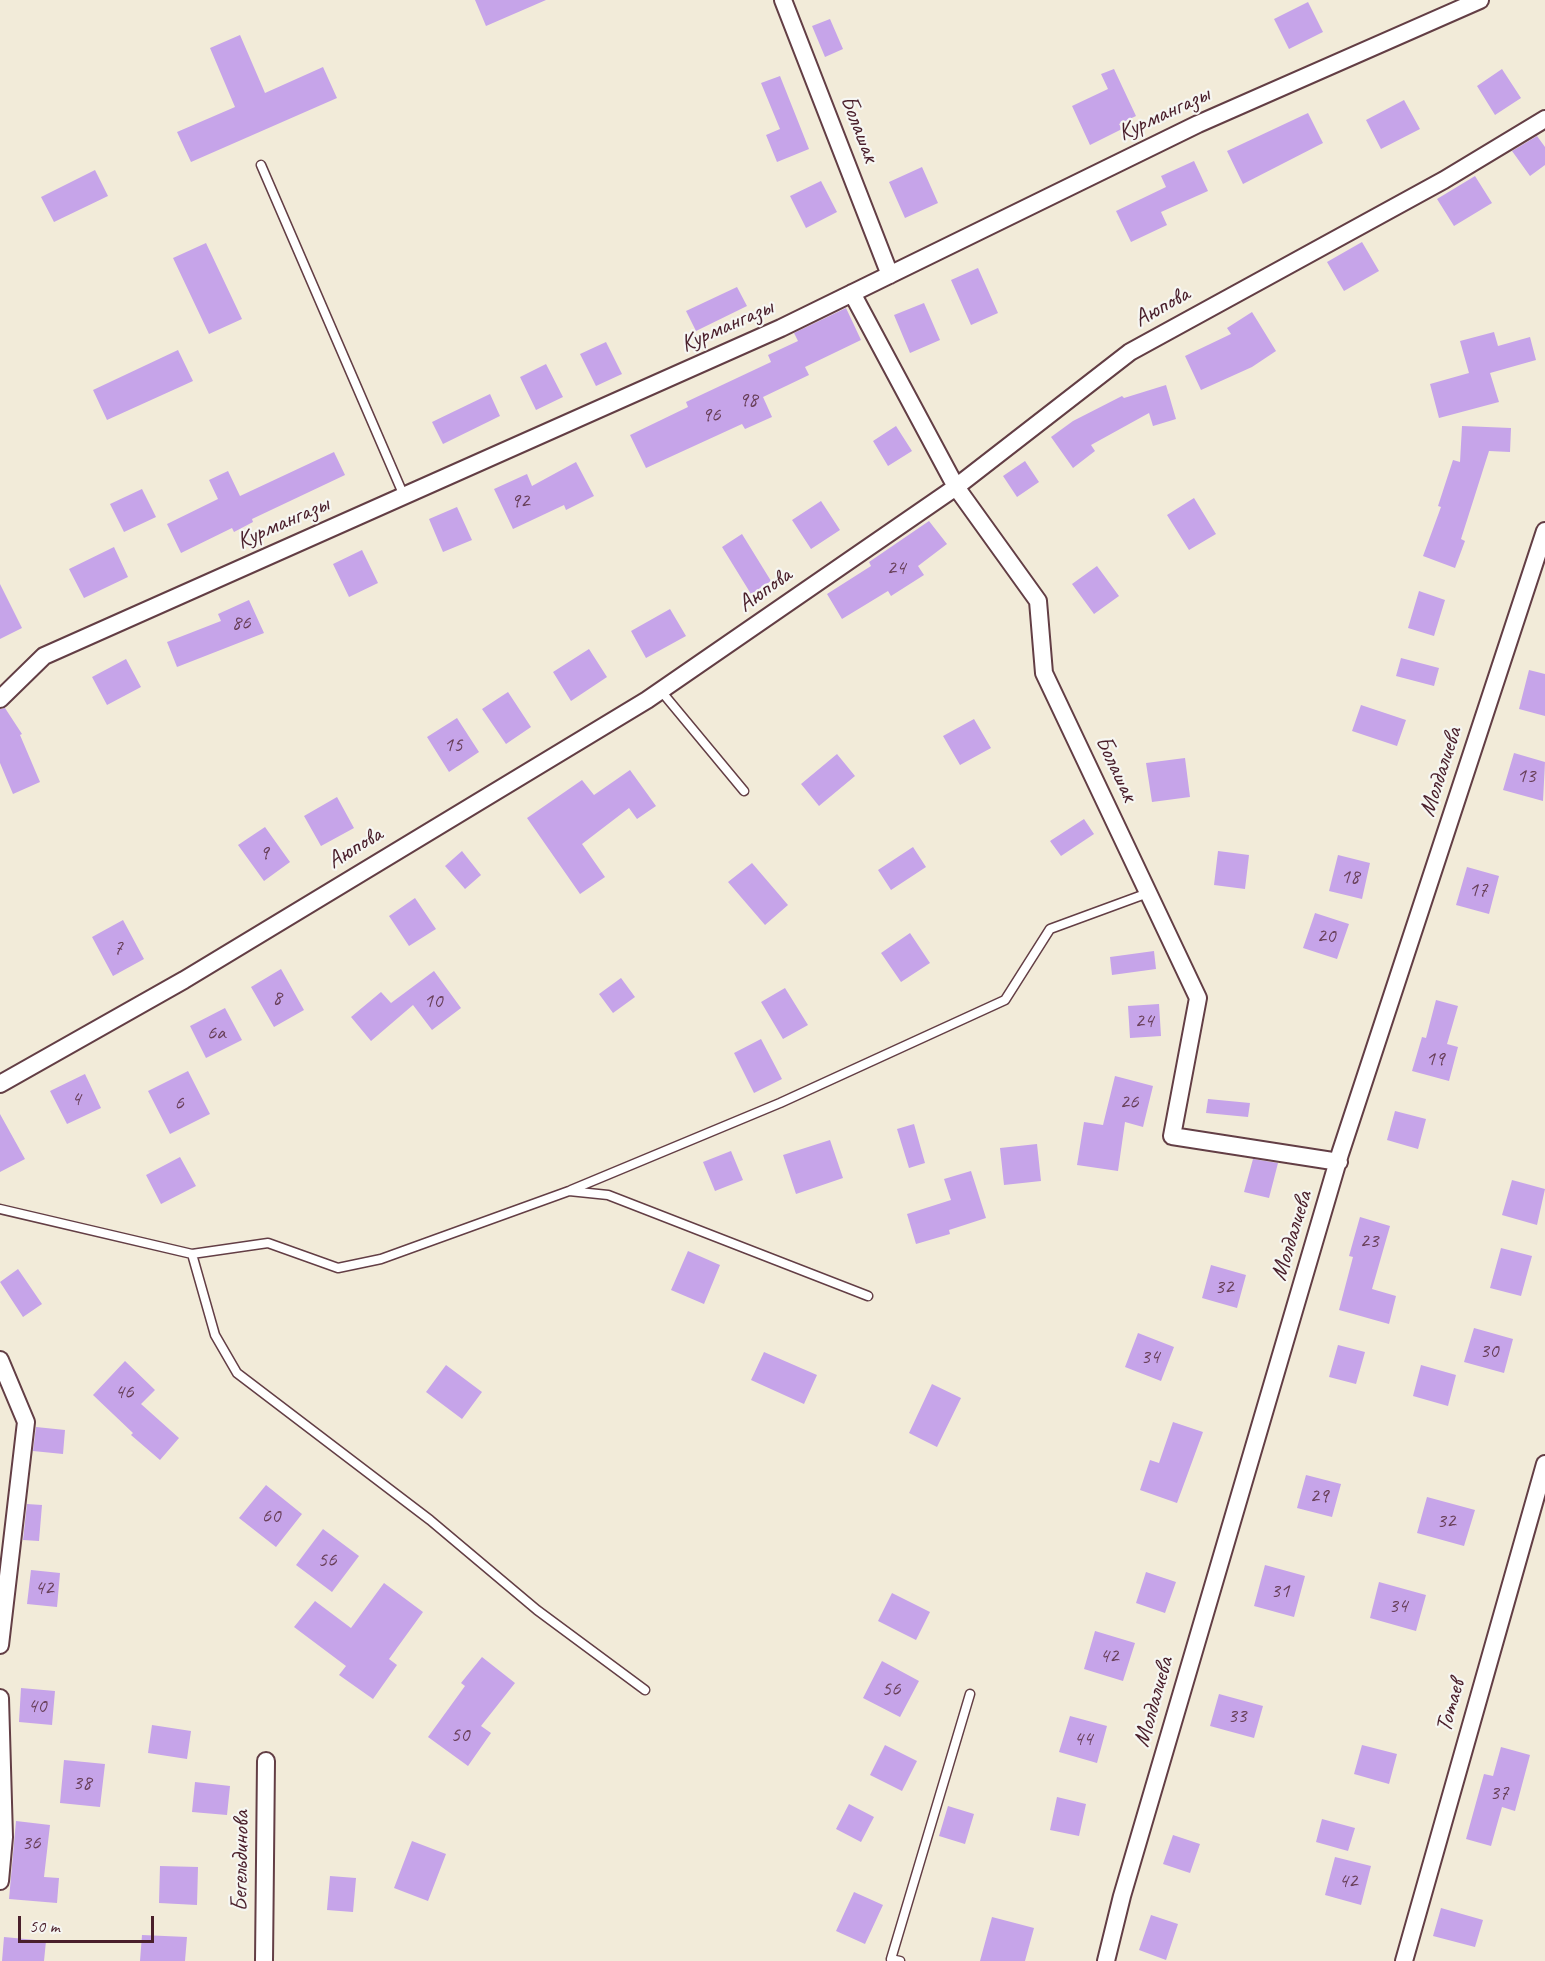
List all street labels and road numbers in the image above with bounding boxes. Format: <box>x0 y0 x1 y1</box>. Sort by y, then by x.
street label: Курмангазы <box>1114 80 1214 148</box>
street label: Болашак <box>833 91 885 167</box>
street label: Аюпова <box>1129 280 1195 334</box>
street label: Курмангазы <box>676 293 778 359</box>
street label: Курмангазы <box>232 490 334 556</box>
street label: Аюпова <box>732 561 798 619</box>
street label: Молдалиева <box>1413 724 1469 820</box>
street label: Болашак <box>1088 731 1144 807</box>
street label: Аюпова <box>322 820 388 876</box>
street label: Молдалиева <box>1265 1188 1319 1284</box>
street label: Молдалиева <box>1127 1654 1181 1750</box>
street label: Тотаев <box>1430 1676 1472 1736</box>
street label: Бегельдинова <box>226 1810 256 1912</box>

